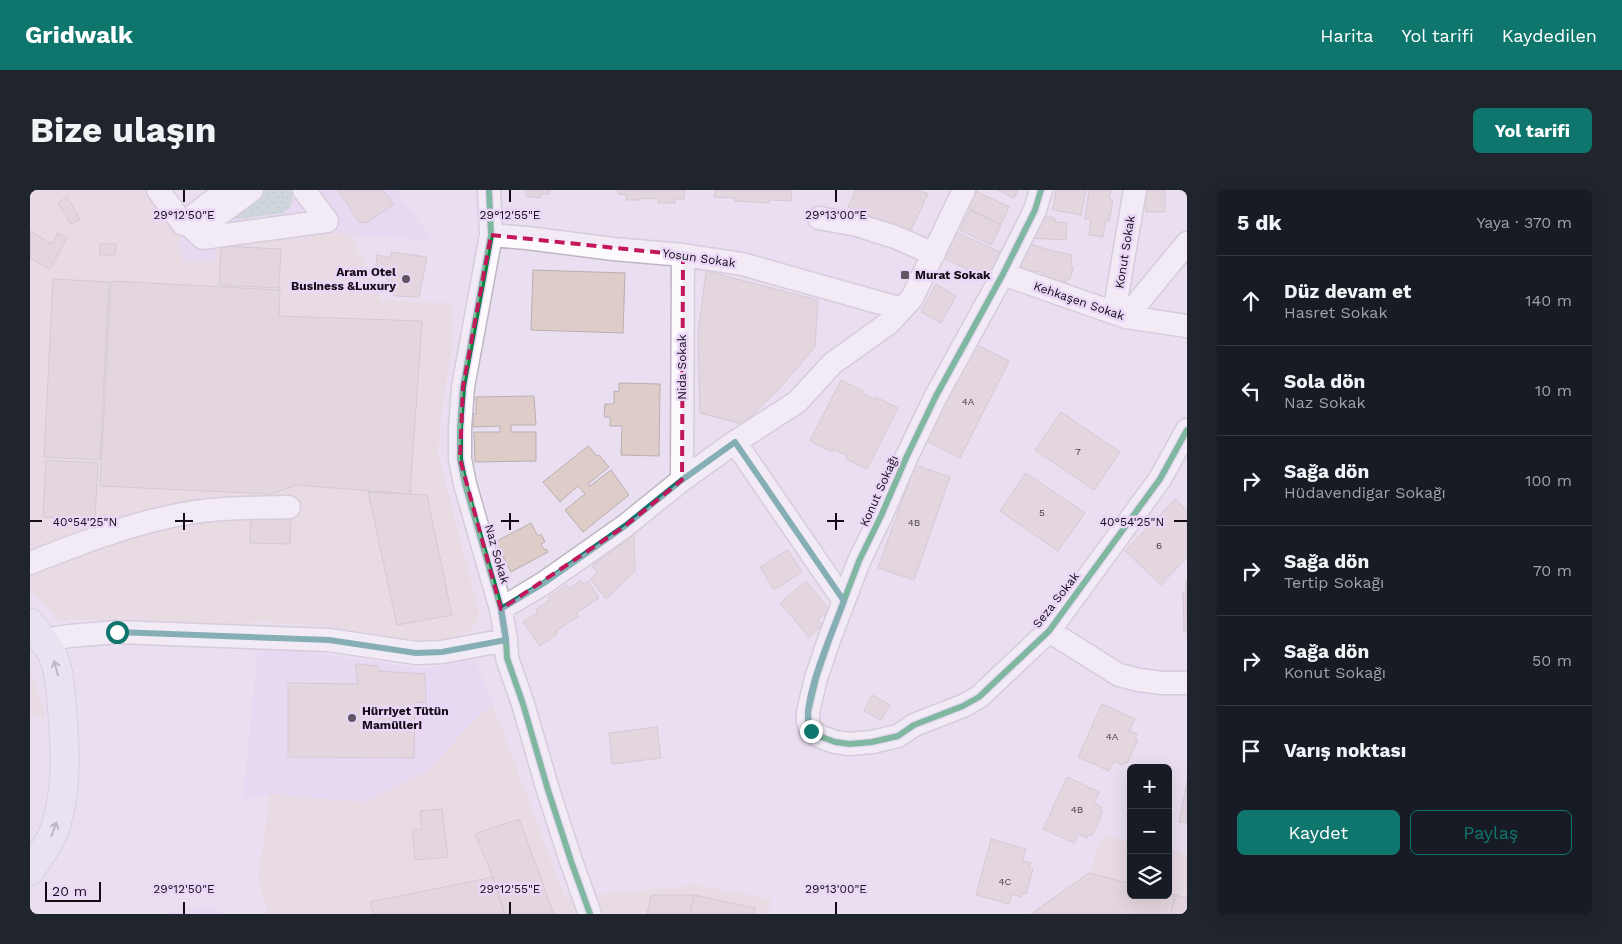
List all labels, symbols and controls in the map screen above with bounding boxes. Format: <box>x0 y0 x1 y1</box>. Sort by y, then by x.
text: Gridwalk <box>25 21 133 49</box>
text: Harita <box>1320 25 1374 46</box>
text: Yol tarifi <box>1402 25 1474 46</box>
text: Kaydedilen <box>1502 25 1597 46</box>
button: Yol tarifi <box>1473 108 1592 153</box>
text: Bize ulaşın <box>30 109 217 151</box>
text: 29°12'50"E <box>153 208 215 222</box>
text: 29°12'55"E <box>480 208 541 222</box>
text: 29°13'00"E <box>805 208 867 222</box>
text: 5 dk <box>1237 210 1281 235</box>
text: Yaya · 370 m <box>1476 213 1572 232</box>
street label: Konut Sokak <box>1112 214 1138 289</box>
street label: Yosun Sokak <box>662 246 737 270</box>
place label: Aram Otel Business &Luxury <box>291 265 396 293</box>
place label: Murat Sokak <box>915 268 991 282</box>
marker: Murat Sokak <box>899 269 911 281</box>
marker: Aram Otel Business &Luxury <box>400 273 412 285</box>
street label: Kehkaşen Sokak <box>1032 279 1126 323</box>
text: Düz devam et <box>1284 280 1411 303</box>
icon: ahead <box>1237 287 1265 315</box>
text: 140 m <box>1525 291 1572 310</box>
text: Hasret Sokak <box>1284 303 1387 322</box>
street label: Nida Sokak <box>675 334 689 400</box>
text: Sola dön <box>1284 370 1365 393</box>
icon: left <box>1237 377 1265 405</box>
text: 10 m <box>1535 381 1572 400</box>
text: Naz Sokak <box>1284 393 1366 412</box>
house number: 4A <box>962 396 975 407</box>
house number: 7 <box>1075 446 1081 457</box>
street label: Konut Sokağı <box>857 453 901 529</box>
text: Sağa dön <box>1284 460 1369 483</box>
icon: right <box>1237 467 1265 495</box>
text: 100 m <box>1525 471 1572 490</box>
text: Hüdavendigar Sokağı <box>1284 483 1446 502</box>
house number: 5 <box>1039 507 1045 518</box>
text: 40°54'25"N <box>53 515 117 529</box>
text: 40°54'25"N <box>1100 515 1164 529</box>
house number: 4B <box>908 517 920 528</box>
street label: Naz Sokak <box>482 523 512 586</box>
house number: 6 <box>1156 540 1162 551</box>
text: Sağa dön <box>1284 550 1369 573</box>
icon: right <box>1237 557 1265 585</box>
text: 70 m <box>1533 561 1572 580</box>
street label: Seza Sokak <box>1030 569 1082 631</box>
text: Tertip Sokağı <box>1284 573 1384 592</box>
route start <box>106 621 129 644</box>
text: Sağa dön <box>1284 640 1369 663</box>
icon: right <box>1237 647 1265 675</box>
text: 50 m <box>1532 651 1572 670</box>
one-way arrow <box>51 661 61 677</box>
text: Konut Sokağı <box>1284 663 1386 682</box>
place label: Hürriyet Tütün Mamülleri <box>362 704 449 732</box>
marker: Hürriyet Tütün Mamülleri <box>346 712 358 724</box>
route end <box>800 720 823 743</box>
house number: 4A <box>1106 731 1119 742</box>
icon: arrive <box>1237 737 1265 765</box>
text: Varış noktası <box>1284 739 1406 762</box>
map controls <box>1127 764 1172 899</box>
button: + <box>1127 764 1172 809</box>
house number: 4B <box>1071 804 1083 815</box>
button: − <box>1127 809 1172 854</box>
button: Kaydet <box>1237 810 1400 855</box>
button: Paylaş <box>1410 810 1572 855</box>
one-way arrow <box>50 822 59 837</box>
button: layers <box>1127 854 1172 899</box>
house number: 4C <box>999 876 1012 887</box>
scale bar <box>45 879 101 902</box>
text: 29°12'50"E <box>153 882 215 896</box>
text: 29°12'55"E <box>480 882 541 896</box>
text: 29°13'00"E <box>805 882 867 896</box>
text: 20 m <box>52 883 87 899</box>

